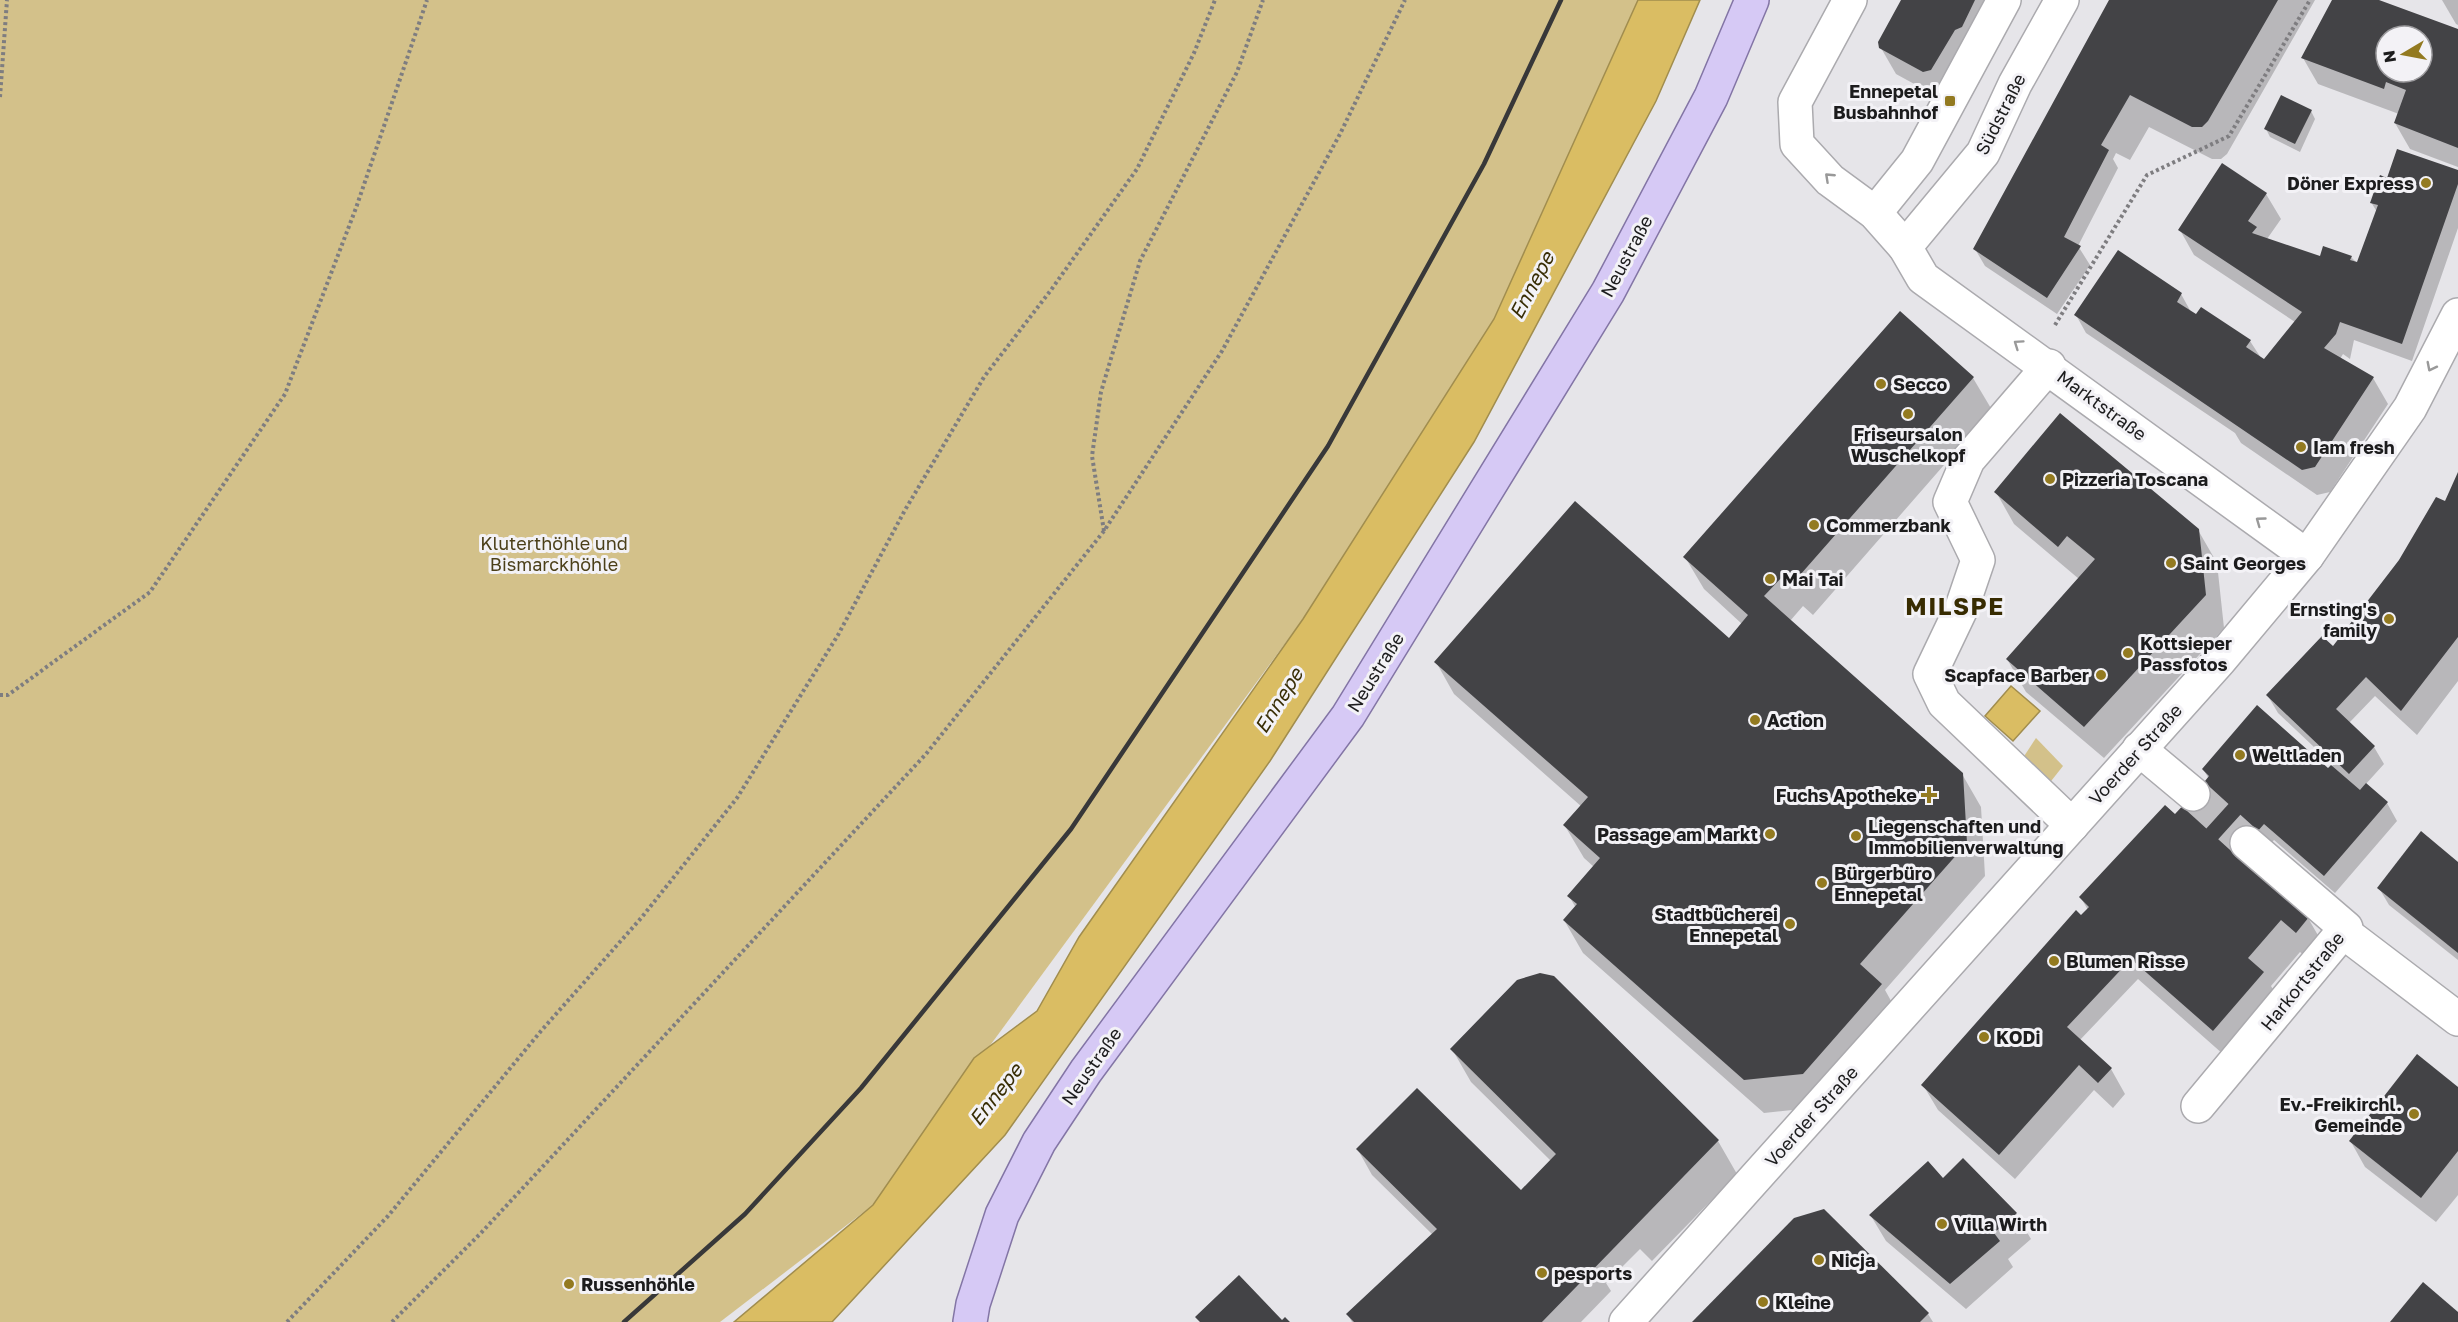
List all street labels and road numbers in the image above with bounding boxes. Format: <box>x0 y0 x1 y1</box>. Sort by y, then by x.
street label: Südstraße <box>1970 70 2030 158</box>
street label: Neustraße <box>1595 211 1657 301</box>
street label: Marktstraße <box>2053 365 2151 445</box>
street label: Neustraße <box>1342 628 1408 716</box>
street label: Voerder Straße <box>2084 699 2186 809</box>
street label: Harkortstraße <box>2255 927 2349 1035</box>
street label: Neustraße <box>1056 1023 1126 1109</box>
street label: Voerder Straße <box>1760 1061 1862 1171</box>

